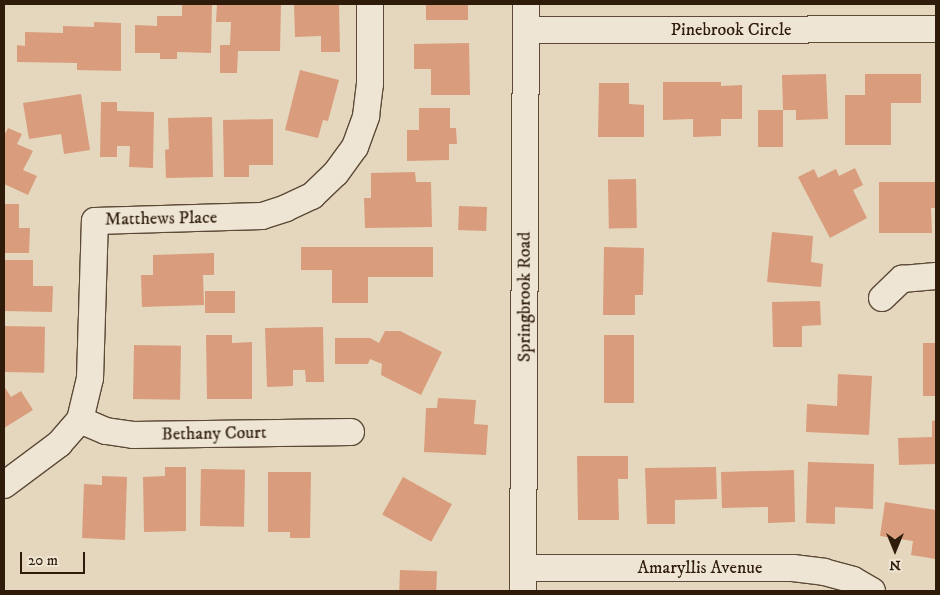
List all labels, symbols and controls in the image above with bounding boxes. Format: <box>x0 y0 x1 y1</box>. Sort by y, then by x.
street label: Pinebrook Circle <box>671 19 791 41</box>
street label: Matthews Place <box>105 207 217 231</box>
street label: Springbrook Road <box>514 232 536 362</box>
street label: Bethany Court <box>161 422 267 446</box>
north arrow <box>870 525 920 575</box>
scale bar <box>22 542 88 574</box>
text: 20 m <box>28 551 58 570</box>
text: N <box>889 556 901 574</box>
street label: Amaryllis Avenue <box>638 557 762 579</box>

